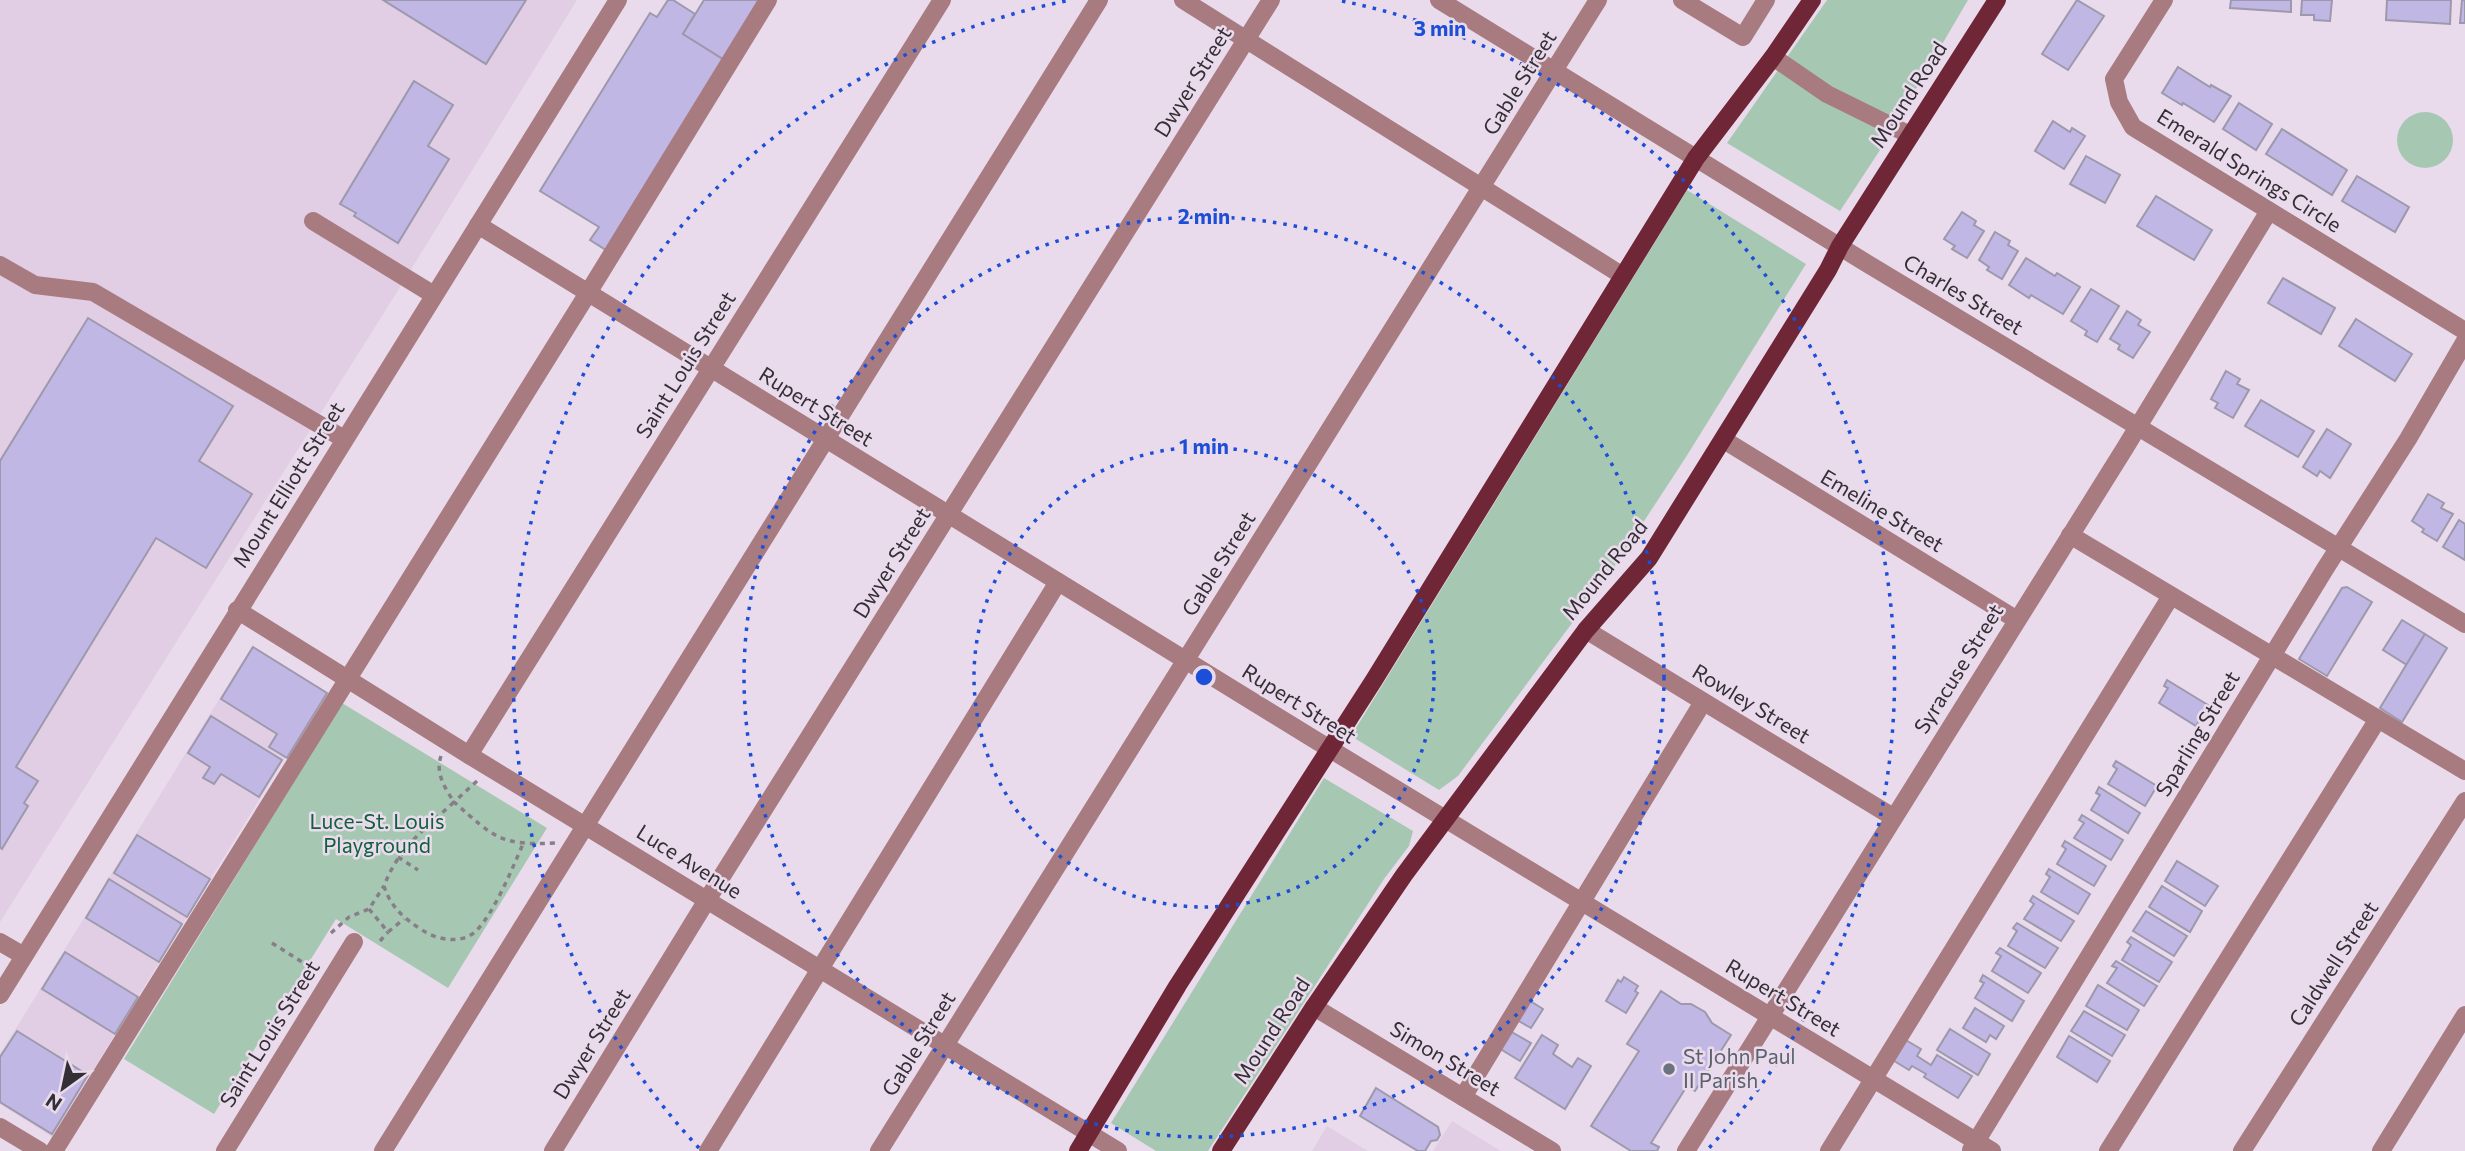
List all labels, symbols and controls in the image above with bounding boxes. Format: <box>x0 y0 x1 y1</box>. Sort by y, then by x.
text: 3 min <box>1414 15 1466 40</box>
street label: Dwyer Street <box>1148 21 1236 141</box>
street label: Gable Street <box>1477 25 1561 139</box>
street label: Mound Road <box>1864 36 1951 152</box>
street label: Emerald Springs Circle <box>2153 103 2347 237</box>
text: 2 min <box>1178 203 1230 228</box>
street label: Charles Street <box>1899 248 2028 339</box>
street label: Saint Louis Street <box>630 286 740 442</box>
street label: Rupert Street <box>755 361 878 451</box>
street label: Mount Elliott Street <box>227 397 349 572</box>
text: 1 min <box>1179 433 1229 458</box>
street label: Emeline Street <box>1817 463 1949 556</box>
street label: Dwyer Street <box>847 502 935 622</box>
street label: Gable Street <box>1176 506 1260 620</box>
street label: Mound Road <box>1556 514 1652 624</box>
street label: Syracuse Street <box>1908 599 2008 738</box>
street label: Rupert Street <box>1238 658 1361 748</box>
street label: Rowley Street <box>1688 658 1815 748</box>
centre of rings <box>1192 665 1216 689</box>
street label: Sparling Street <box>2150 666 2244 800</box>
park label: Luce-St. Louis Playground <box>309 808 445 857</box>
street label: Luce Avenue <box>633 819 747 903</box>
street label: Caldwell Street <box>2283 896 2383 1031</box>
street label: Rupert Street <box>1722 953 1846 1041</box>
street label: Saint Louis Street <box>214 955 324 1111</box>
street label: Mound Road <box>1227 972 1314 1088</box>
street label: Dwyer Street <box>547 983 635 1103</box>
street label: Gable Street <box>876 986 960 1100</box>
street label: Simon Street <box>1386 1015 1505 1100</box>
place label: St John Paul II Parish <box>1683 1043 1796 1092</box>
north arrow <box>28 1053 98 1123</box>
marker: St John Paul II Parish <box>1661 1061 1677 1077</box>
text: N <box>41 1089 66 1116</box>

